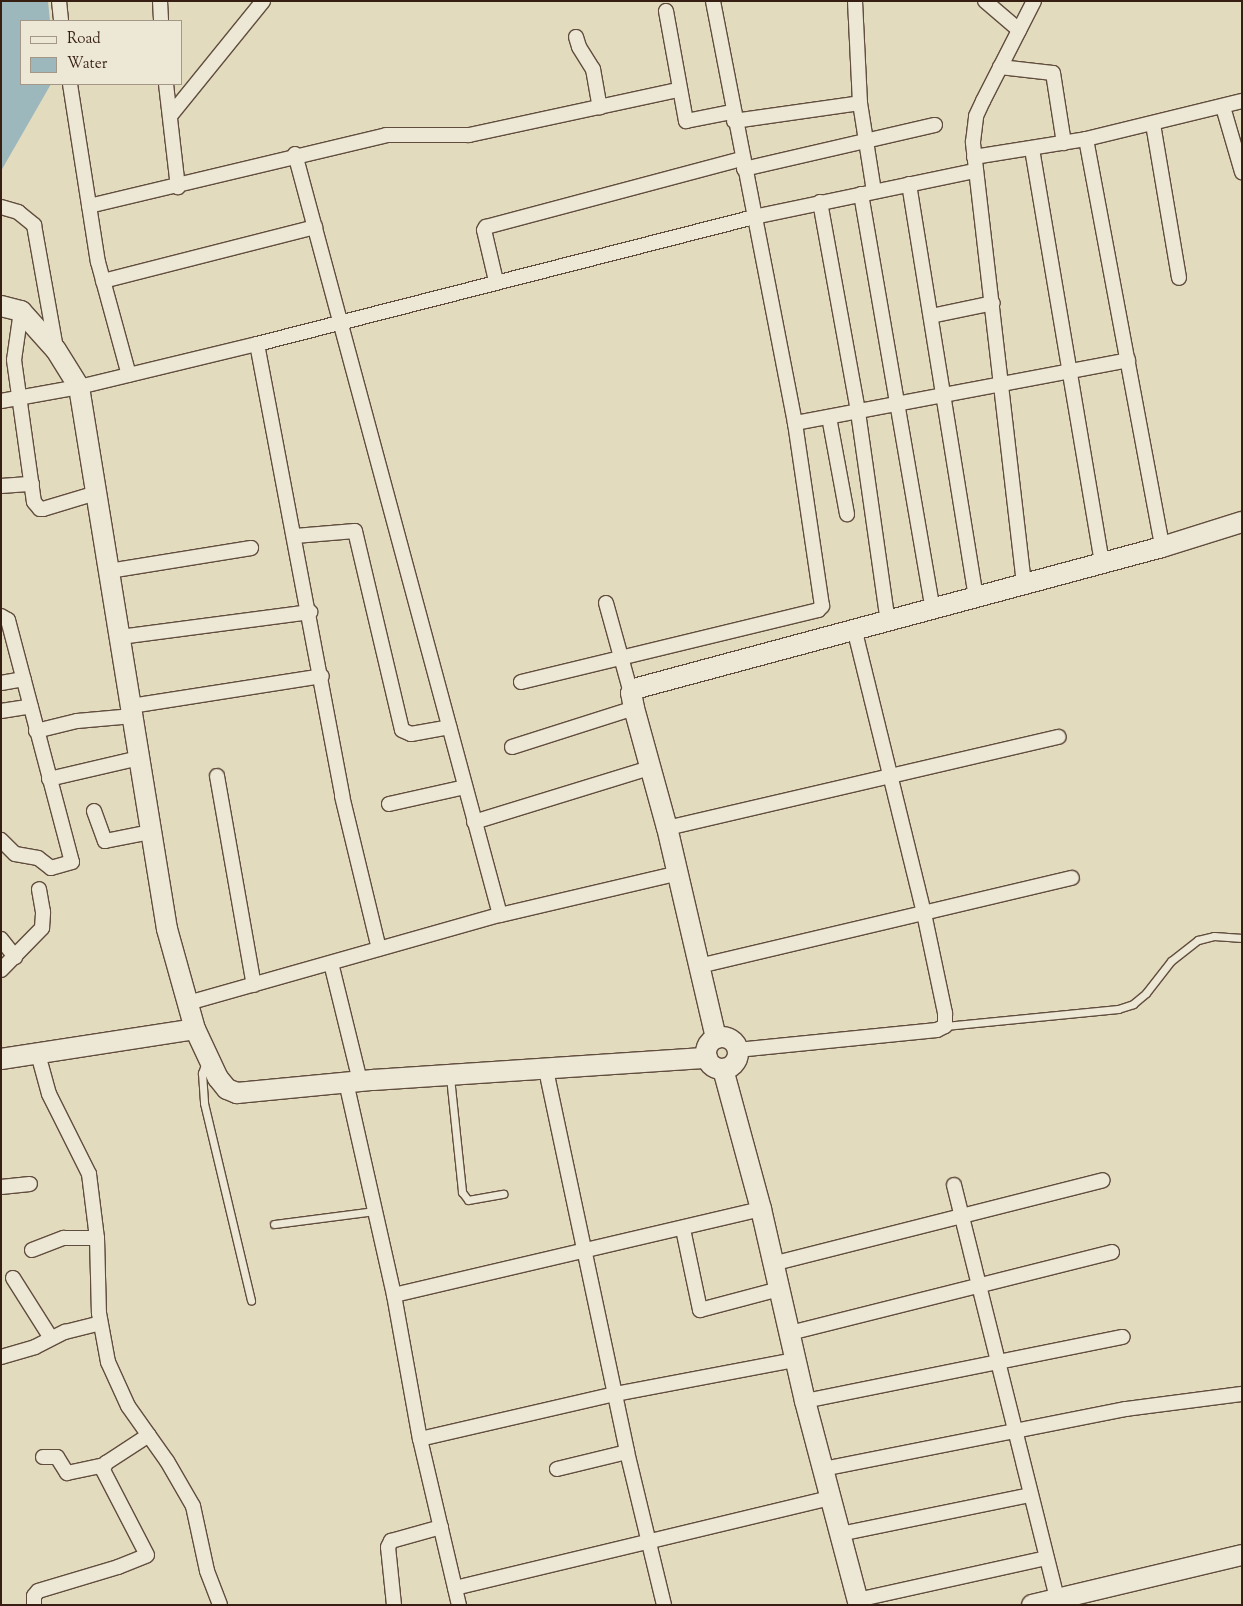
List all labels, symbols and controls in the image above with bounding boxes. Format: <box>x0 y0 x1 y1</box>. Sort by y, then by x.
legend <box>20 20 182 85</box>
text: Road <box>67 29 101 50</box>
text: Water <box>67 54 107 75</box>

